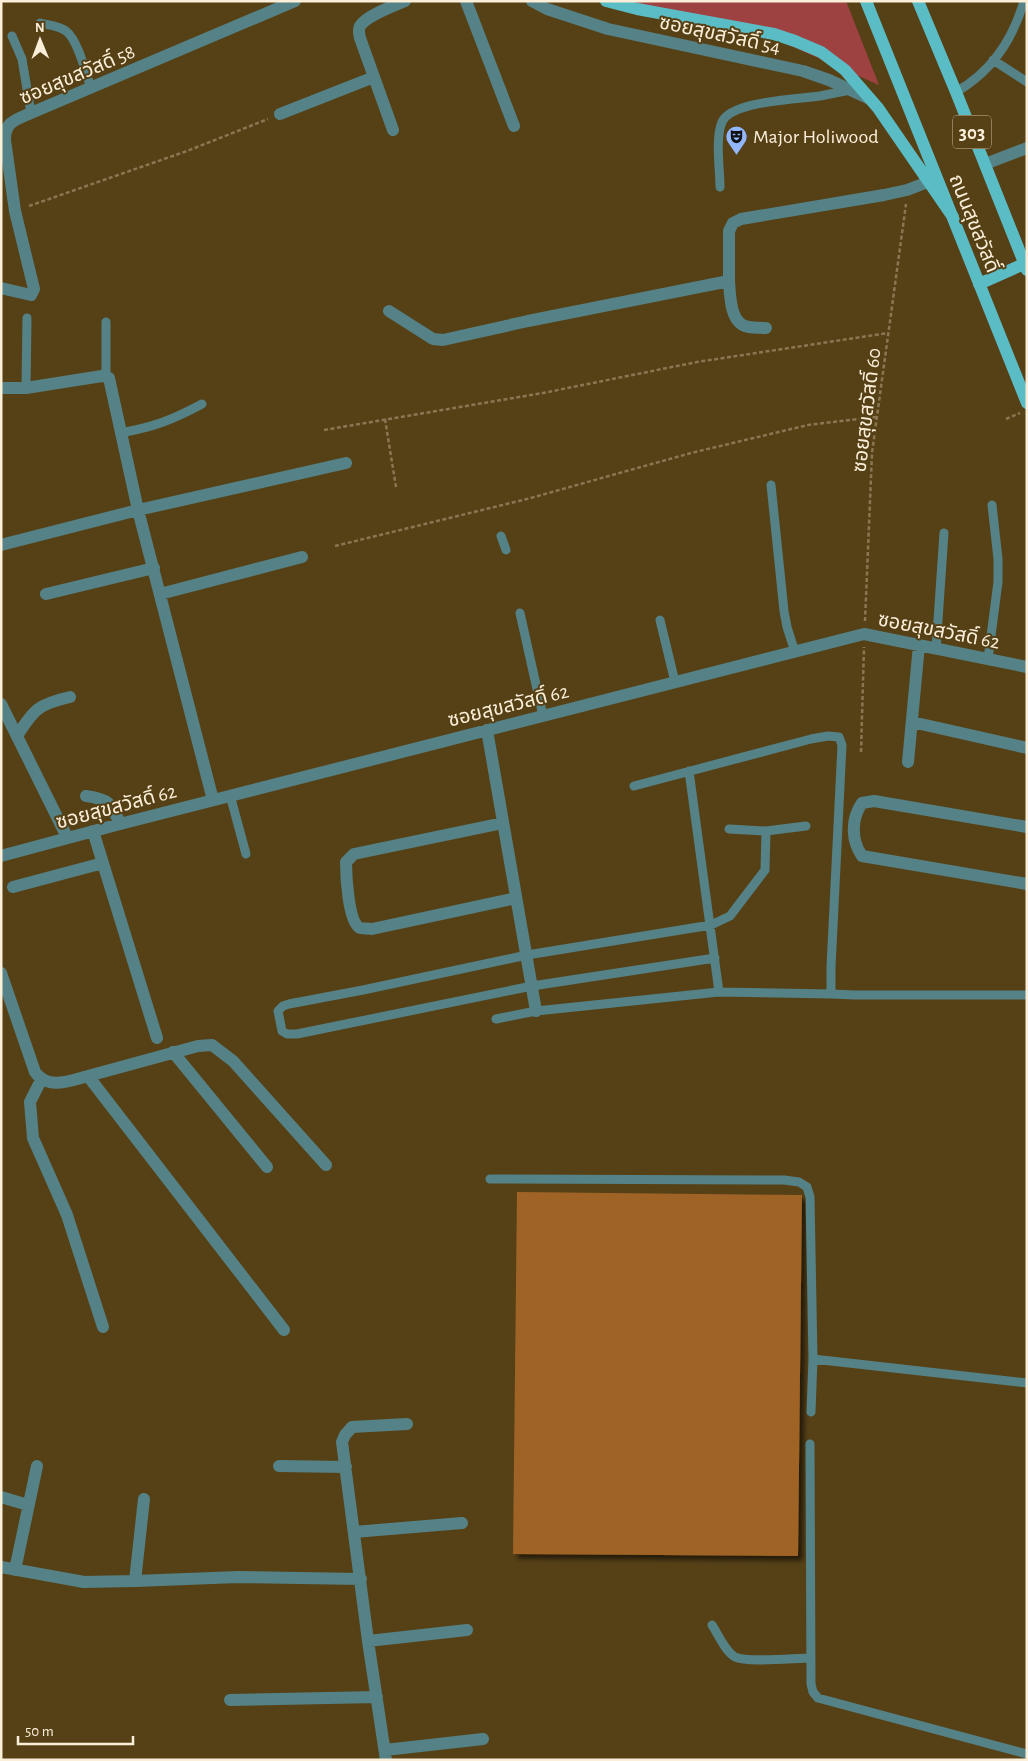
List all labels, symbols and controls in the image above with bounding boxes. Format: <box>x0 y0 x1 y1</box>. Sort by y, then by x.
street label: ซอยสุขสวัสดิ์ 54 <box>657 10 783 59</box>
north arrow <box>15 15 65 65</box>
text: N <box>35 21 45 35</box>
street label: ซอยสุขสวัสดิ์ 58 <box>16 39 138 109</box>
road number: 303 <box>953 115 991 148</box>
theatre icon: Major Holiwood <box>725 124 749 155</box>
place label: Major Holiwood <box>753 127 879 147</box>
street label: ถนนสุขสวัสดิ์ <box>944 170 1005 276</box>
street label: ซอยสุขสวัสดิ์ 60 <box>847 346 886 474</box>
street label: ซอยสุขสวัสดิ์ 62 <box>876 607 1002 654</box>
street label: ซอยสุขสวัสดิ์ 62 <box>445 679 571 732</box>
street label: ซอยสุขสวัสดิ์ 62 <box>53 779 179 834</box>
scale bar <box>18 1714 132 1746</box>
text: 50 m <box>25 1724 54 1739</box>

